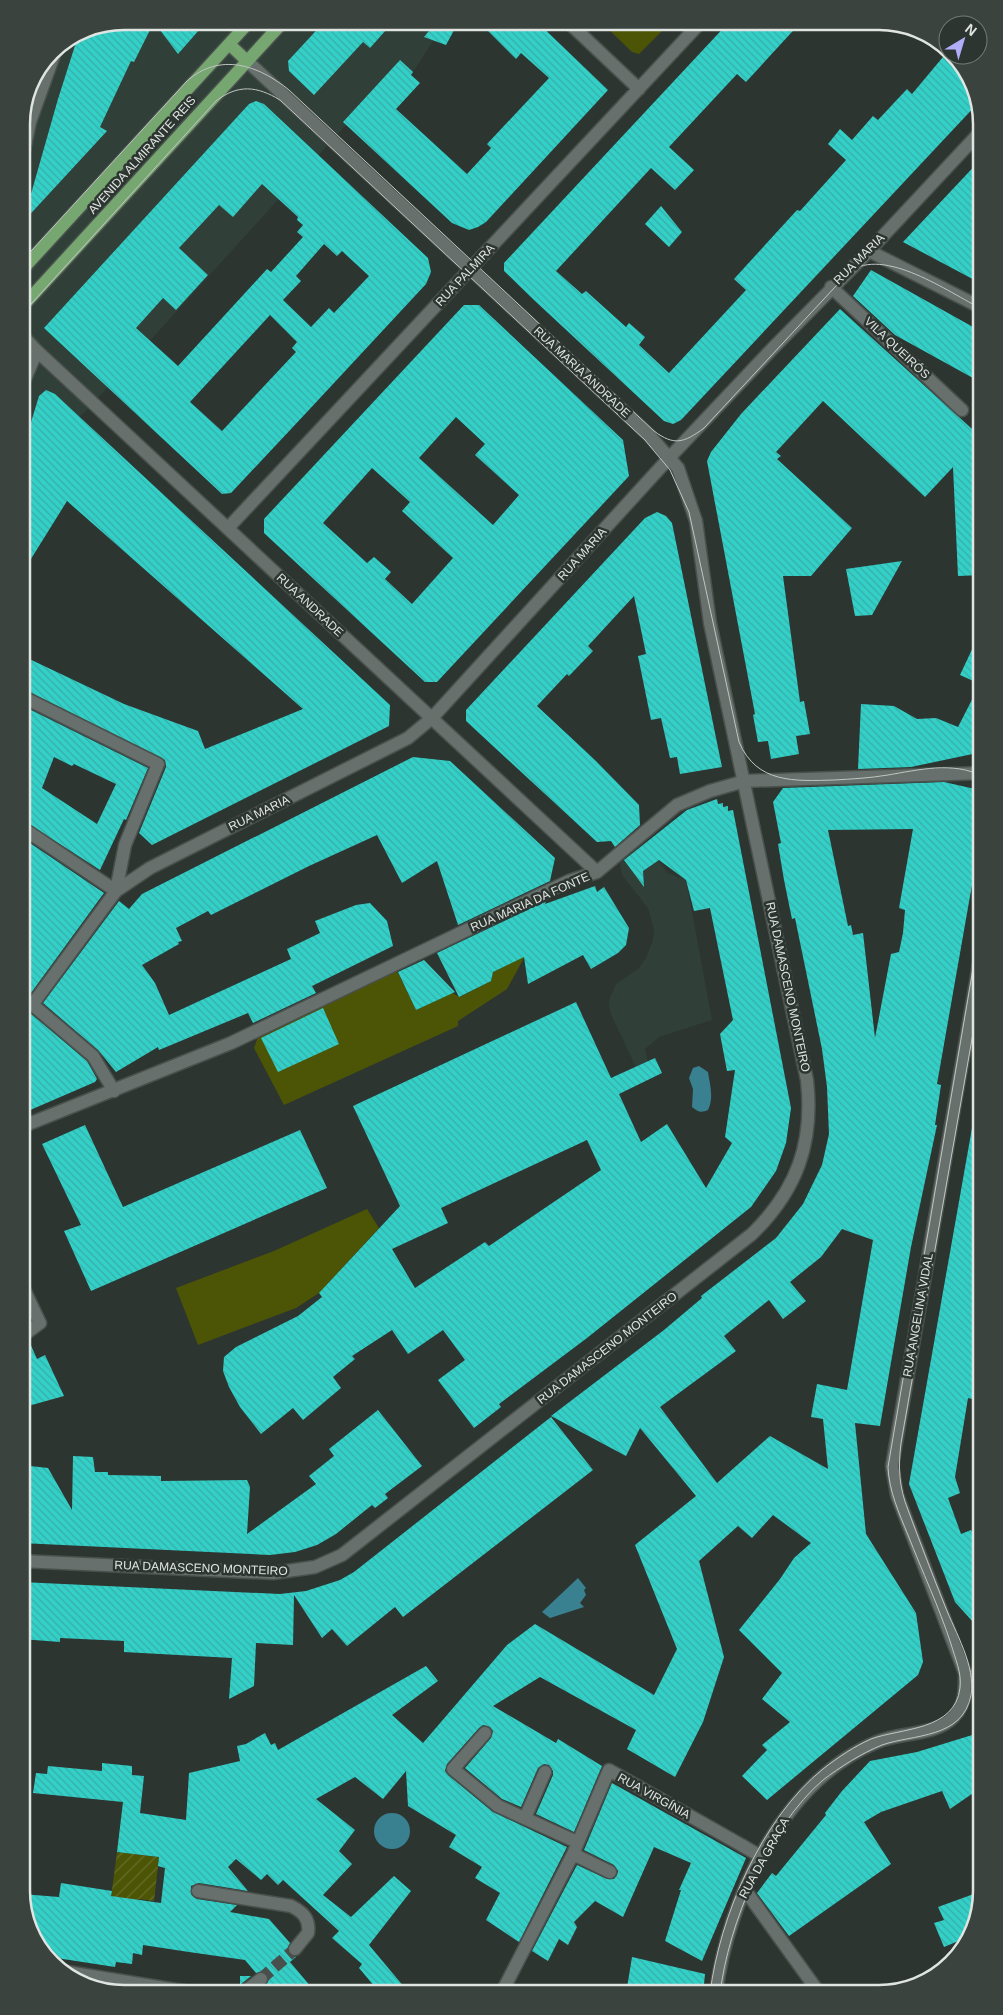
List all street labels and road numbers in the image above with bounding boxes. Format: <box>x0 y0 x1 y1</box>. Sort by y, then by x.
street label: AVENIDA ALMIRANTE REIS <box>85 93 199 217</box>
street label: RUA MARIA <box>831 231 887 287</box>
street label: RUA PALMIRA <box>433 241 497 309</box>
street label: VILA QUEIRÓS <box>861 313 933 382</box>
street label: RUA MARIA ANDRADE <box>531 324 633 420</box>
street label: RUA MARIA <box>555 525 609 583</box>
street label: RUA ANDRADE <box>274 571 346 639</box>
street label: RUA MARIA <box>226 792 292 834</box>
street label: RUA MARIA DA FONTE <box>468 869 592 935</box>
street label: RUA DAMASCENO MONTEIRO <box>763 901 813 1073</box>
street label: RUA ANGELINA VIDAL <box>900 1252 936 1378</box>
street label: RUA DAMASCENO MONTEIRO <box>534 1289 680 1407</box>
street label: RUA DAMASCENO MONTEIRO <box>114 1558 288 1578</box>
street label: RUA VIRGÍNIA <box>615 1769 693 1822</box>
street label: RUA DA GRAÇA <box>736 1815 792 1901</box>

